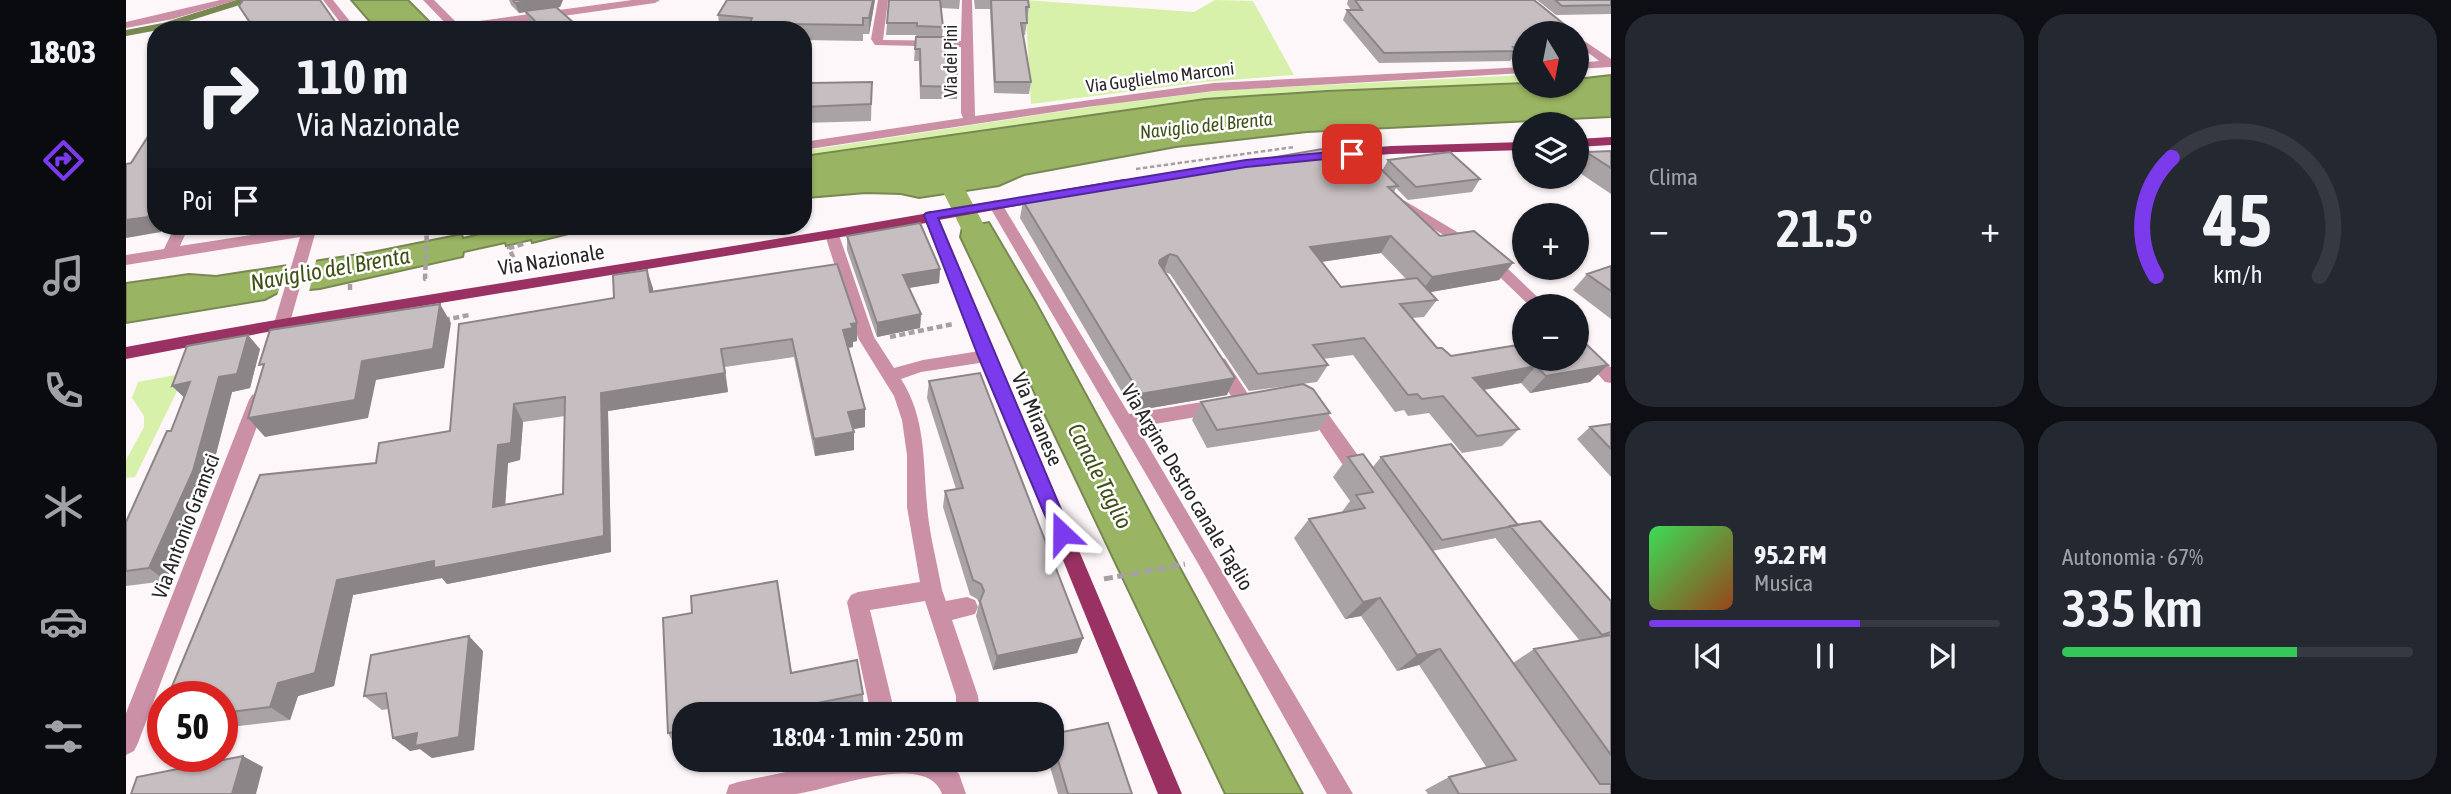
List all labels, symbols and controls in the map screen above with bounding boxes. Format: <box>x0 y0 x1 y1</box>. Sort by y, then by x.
north arrow <box>1512 21 1589 98</box>
map controls <box>1512 21 1589 371</box>
street label: Via dei Pini <box>940 25 961 97</box>
text: 18:03 <box>30 33 96 70</box>
text: 110 m <box>297 48 408 104</box>
icon: right <box>182 49 273 140</box>
street label: Via Guglielmo Marconi <box>1085 57 1235 97</box>
text: Via Nazionale <box>297 106 460 143</box>
water label: Naviglio del Brenta <box>1139 107 1274 143</box>
button: layers <box>1512 112 1589 189</box>
pin <box>1322 124 1382 184</box>
icon: arrive <box>1333 135 1371 173</box>
icon: directions <box>39 136 88 185</box>
text: Clima <box>1649 164 1698 190</box>
text: 45 <box>2202 179 2272 262</box>
icon: arrive <box>227 182 265 220</box>
text: Poi <box>182 186 213 216</box>
text: 21.5° <box>1776 198 1873 258</box>
button: + <box>1512 203 1589 280</box>
text: − <box>1649 207 1669 250</box>
text: + <box>1980 207 2000 250</box>
street label: Via Nazionale <box>496 239 606 279</box>
water label: Naviglio del Brenta <box>248 242 412 296</box>
icon: music <box>39 251 88 300</box>
text: km/h <box>2213 260 2262 288</box>
button: − <box>1512 294 1589 371</box>
icon: phone <box>39 366 88 415</box>
street label: Via Miranese <box>1008 369 1068 469</box>
street label: Via Argine Destro canale Taglio <box>1117 380 1259 594</box>
water label: Canale Taglio <box>1062 419 1138 533</box>
street label: Via Antonio Gramsci <box>146 450 224 602</box>
icon: climate <box>39 482 88 531</box>
position arrow <box>1025 496 1099 570</box>
text: 95.2 FM <box>1754 540 1827 570</box>
text: Autonomia · 67% <box>2062 544 2203 570</box>
text: Musica <box>1754 570 1813 596</box>
text: 335 km <box>2062 578 2203 638</box>
icon: car <box>39 597 88 646</box>
icon: previous <box>1689 637 1727 675</box>
icon: pause <box>1806 637 1844 675</box>
icon: next <box>1923 637 1961 675</box>
speed limit sign: 50 <box>147 681 238 772</box>
icon: filters <box>39 712 88 761</box>
text: 18:04 · 1 min · 250 m <box>772 722 964 752</box>

